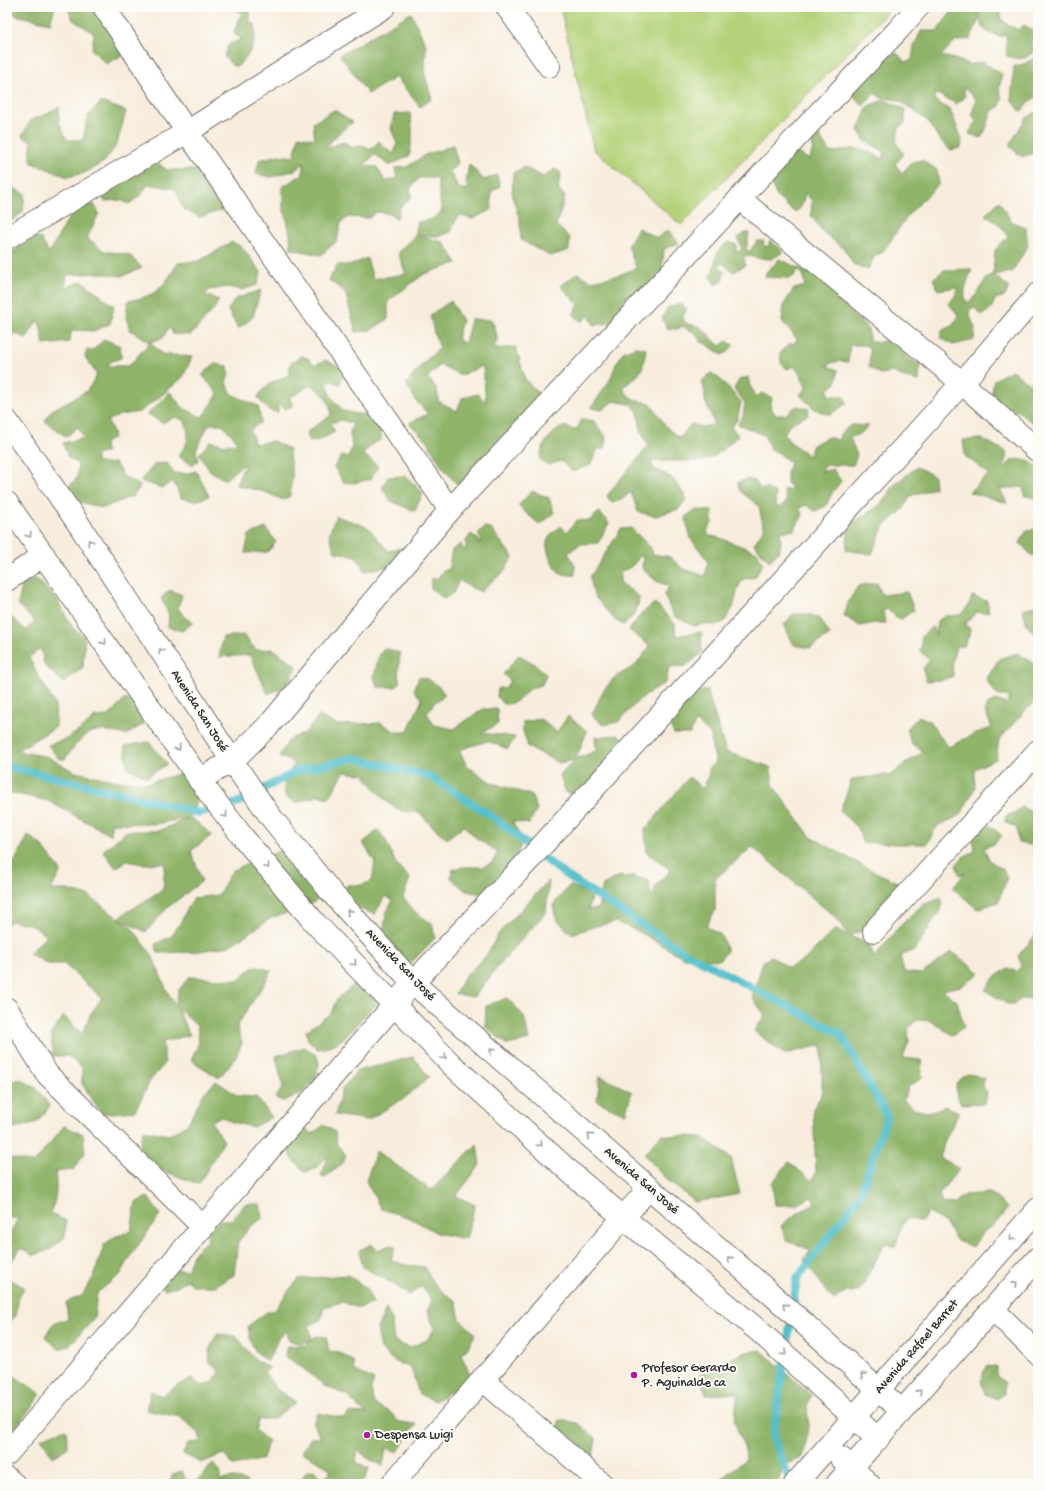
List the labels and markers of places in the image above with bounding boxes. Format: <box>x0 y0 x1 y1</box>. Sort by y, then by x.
place label: Profesor Gerardo P. Aguinalde ca <box>641 1361 736 1391</box>
marker: Profesor Gerardo P. Aguinalde ca <box>629 1370 639 1380</box>
place label: Despensa Luigi <box>374 1428 453 1443</box>
marker: Despensa Luigi <box>362 1430 372 1440</box>

